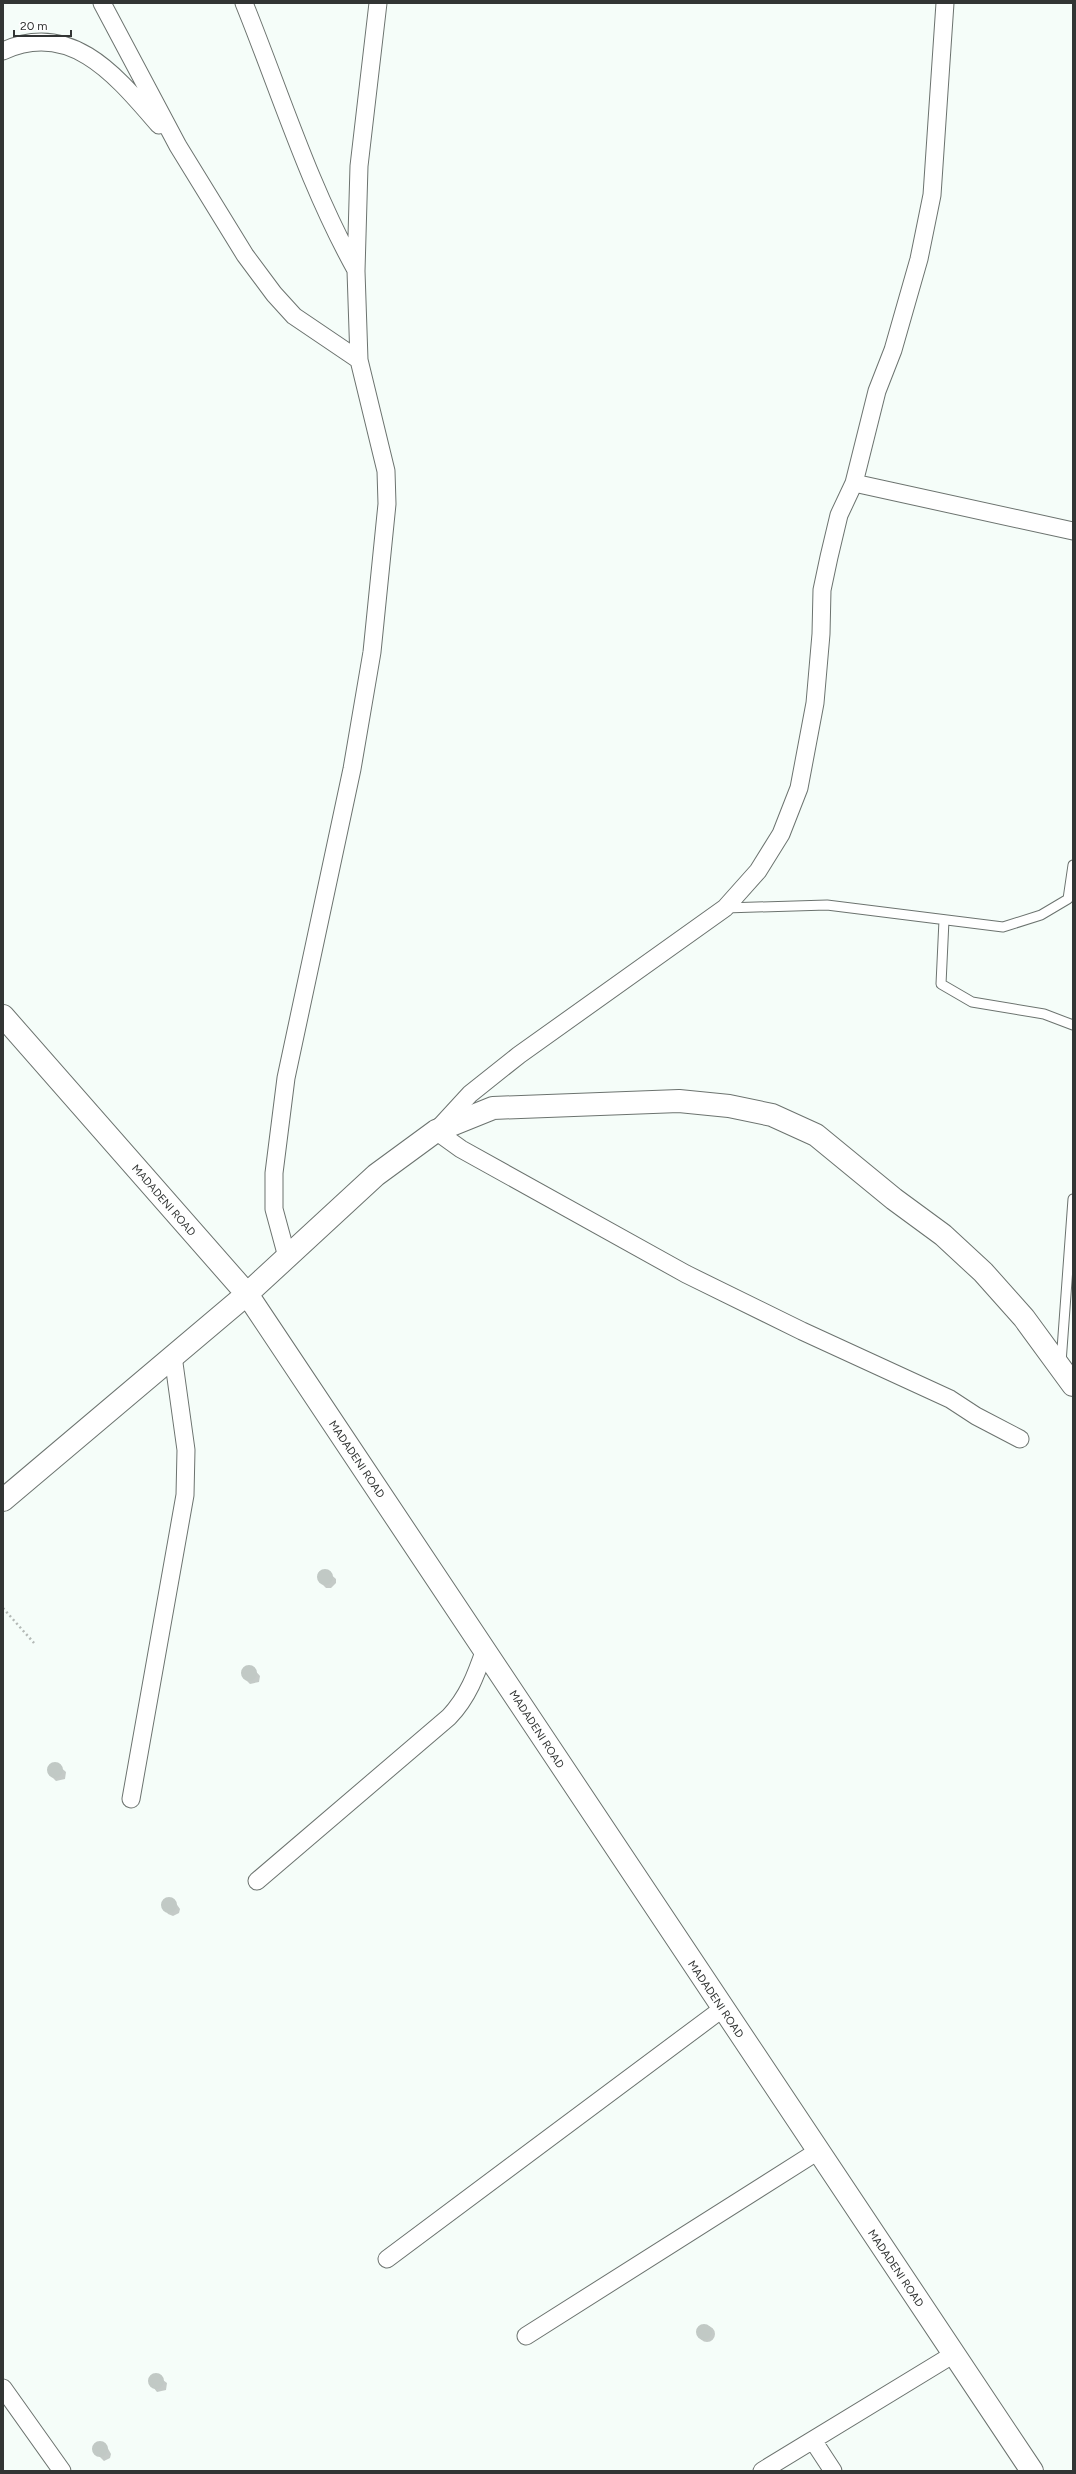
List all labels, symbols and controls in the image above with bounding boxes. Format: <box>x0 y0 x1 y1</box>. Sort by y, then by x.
scale bar <box>14 12 71 38</box>
text: 20 m <box>20 19 48 33</box>
street label: MADADENI ROAD <box>129 1162 198 1239</box>
street label: MADADENI ROAD <box>326 1418 388 1501</box>
street label: MADADENI ROAD <box>506 1688 567 1771</box>
street label: MADADENI ROAD <box>685 1958 747 2041</box>
street label: MADADENI ROAD <box>865 2227 927 2310</box>

